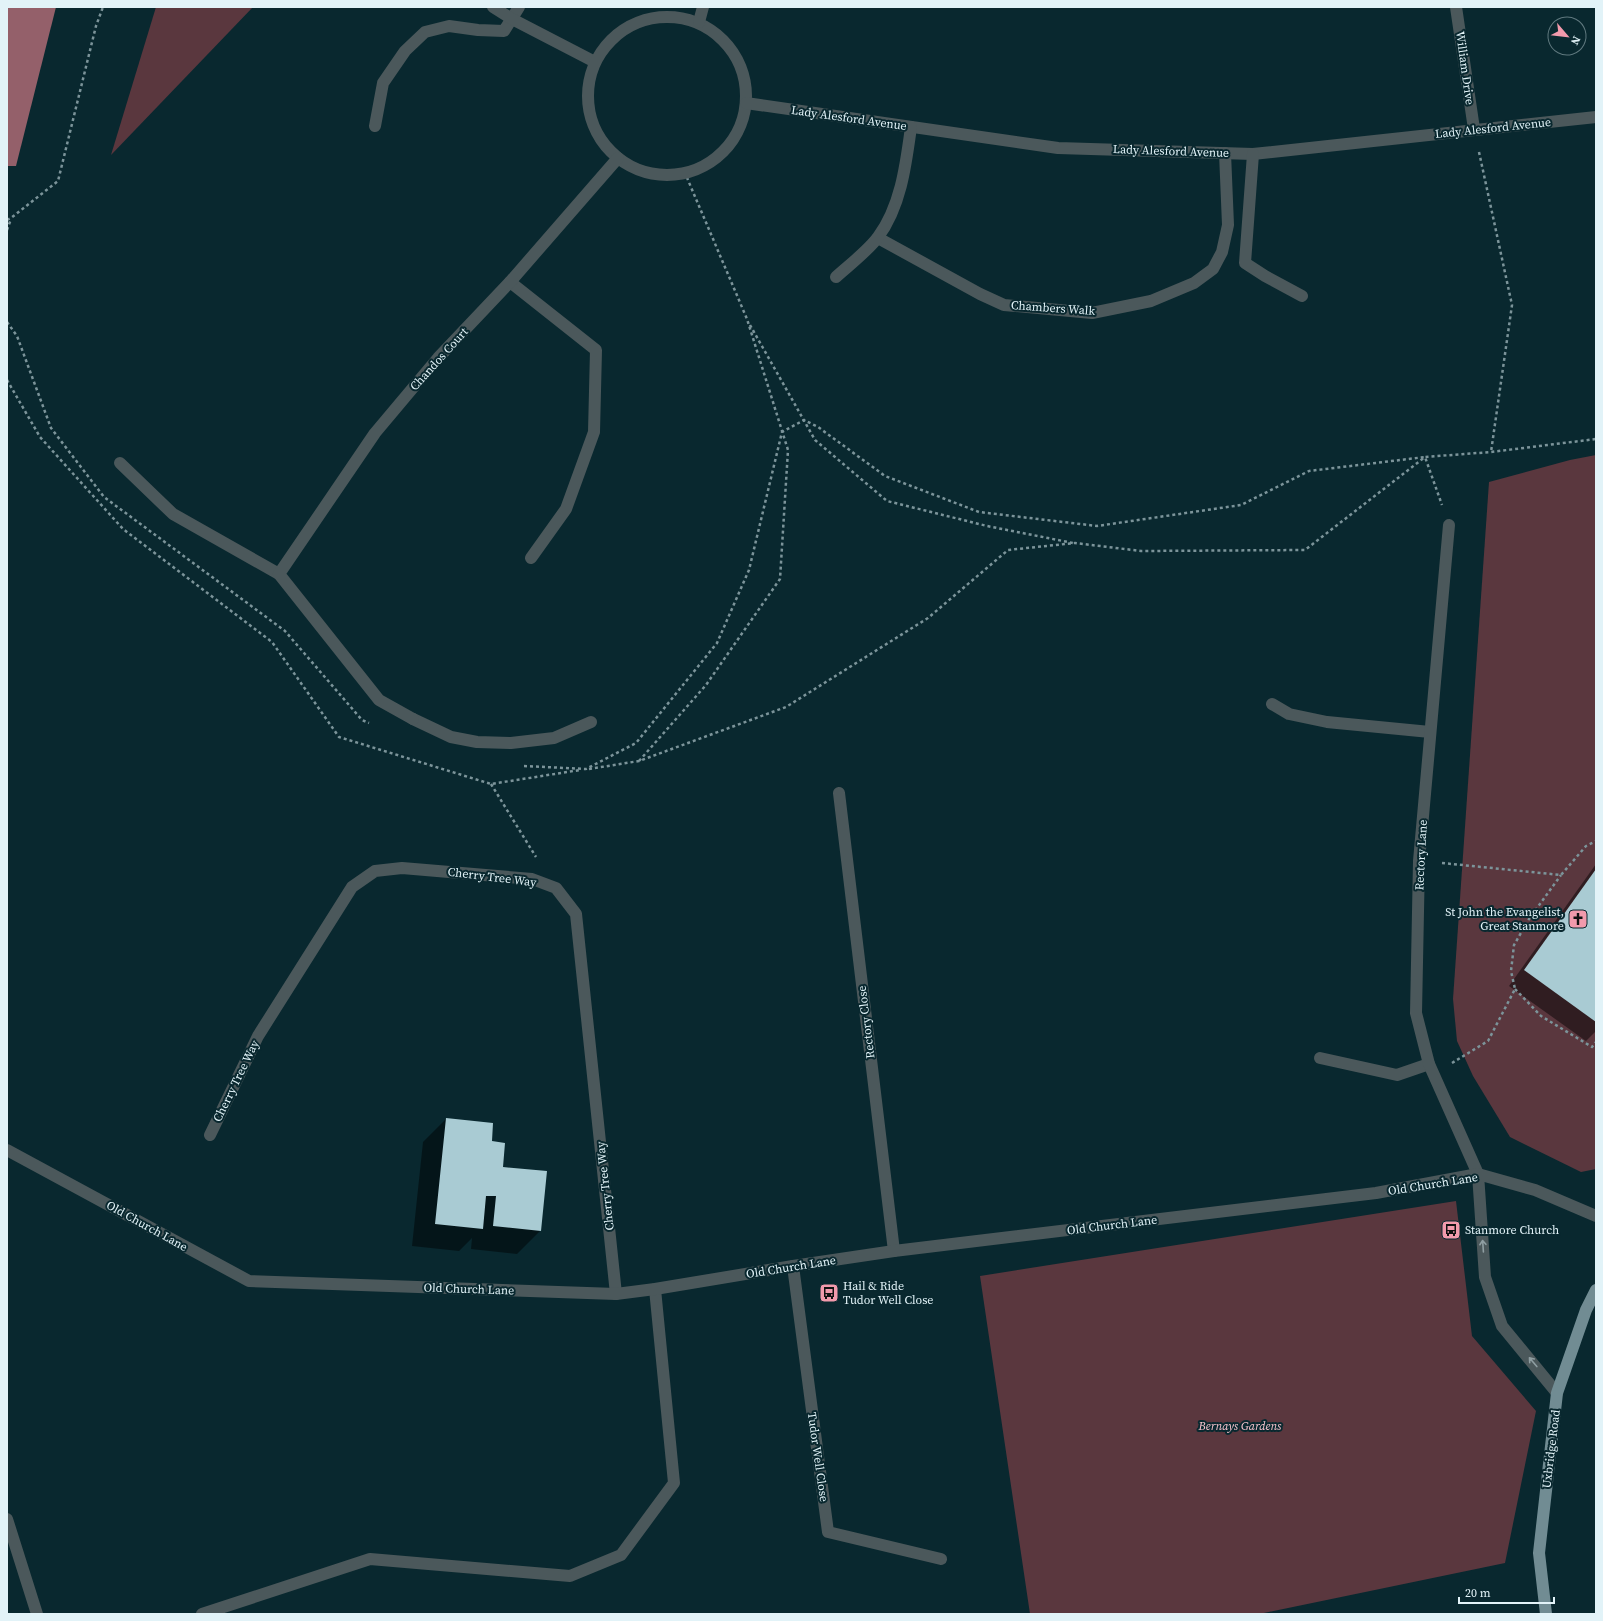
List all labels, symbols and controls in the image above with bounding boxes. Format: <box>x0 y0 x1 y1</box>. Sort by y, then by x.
north arrow <box>1547 16 1587 56</box>
street label: William Drive <box>1452 30 1478 106</box>
text: N <box>1567 33 1584 48</box>
street label: Lady Alesford Avenue <box>790 102 908 134</box>
street label: Lady Alesford Avenue <box>1434 114 1552 142</box>
street label: Lady Alesford Avenue <box>1113 141 1229 161</box>
street label: Chambers Walk <box>1010 297 1096 319</box>
street label: Chandos Court <box>406 324 472 394</box>
street label: Rectory Lane <box>1411 819 1431 891</box>
street label: Cherry Tree Way <box>447 864 538 890</box>
place label: St John the Evangelist, Great Stanmore <box>1445 904 1564 934</box>
church icon: St John the Evangelist, Great Stanmore <box>1567 908 1589 930</box>
street label: Rectory Close <box>854 985 878 1059</box>
street label: Cherry Tree Way <box>209 1037 263 1125</box>
street label: Cherry Tree Way <box>592 1140 618 1231</box>
street label: Old Church Lane <box>1387 1169 1479 1199</box>
street label: Old Church Lane <box>103 1197 191 1255</box>
street label: Old Church Lane <box>1066 1212 1158 1238</box>
bus stop icon: Stanmore Church <box>1440 1219 1462 1241</box>
place label: Stanmore Church <box>1465 1222 1559 1238</box>
one-way arrow <box>1479 1240 1486 1253</box>
street label: Old Church Lane <box>745 1252 837 1282</box>
place label: Hail & Ride Tudor Well Close <box>843 1278 933 1308</box>
street label: Old Church Lane <box>423 1279 515 1299</box>
bus stop icon: Hail & Ride Tudor Well Close <box>818 1282 840 1304</box>
one-way arrow <box>1528 1357 1537 1368</box>
street label: Uxbridge Road <box>1538 1409 1564 1489</box>
street label: Tudor Well Close <box>804 1411 832 1503</box>
park label: Bernays Gardens <box>1198 1418 1282 1434</box>
scale bar <box>1459 1579 1554 1605</box>
text: 20 m <box>1465 1585 1491 1601</box>

